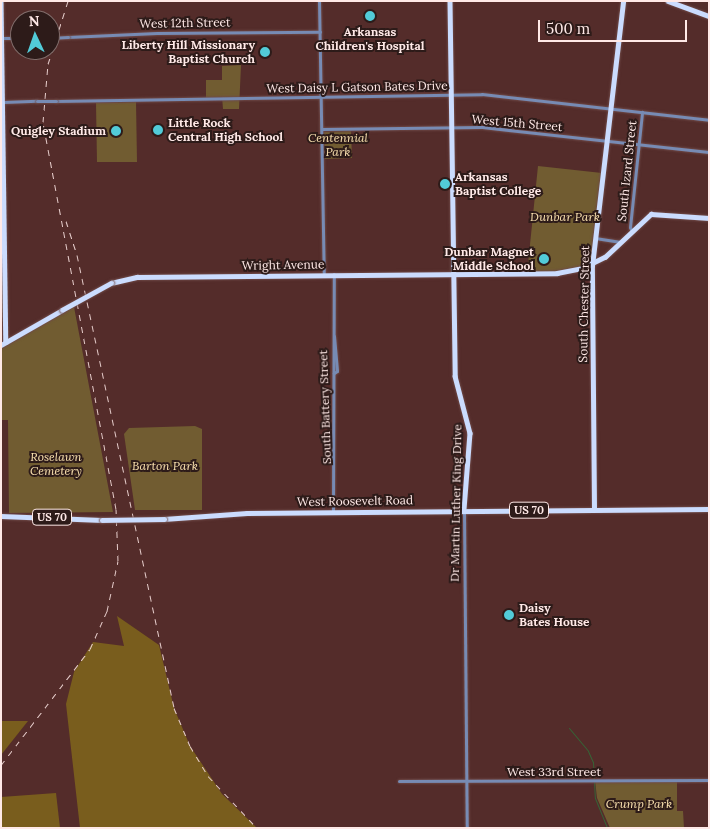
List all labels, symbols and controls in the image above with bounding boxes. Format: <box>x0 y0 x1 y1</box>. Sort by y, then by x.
marker: Arkansas Children's Hospital <box>363 9 377 23</box>
north arrow <box>10 10 60 60</box>
scale bar <box>540 10 689 42</box>
text: N <box>28 12 40 30</box>
street label: West 12th Street <box>139 15 231 31</box>
text: 500 m <box>546 19 590 38</box>
place label: Arkansas Children's Hospital <box>315 25 425 53</box>
place label: Liberty Hill Missionary Baptist Church <box>122 38 255 66</box>
marker: Liberty Hill Missionary Baptist Church <box>259 46 271 58</box>
street label: West Daisy L Gatson Bates Drive <box>266 78 448 96</box>
street label: West 15th Street <box>471 112 563 134</box>
place label: Little Rock Central High School <box>168 116 283 144</box>
street label: South Izard Street <box>615 120 639 222</box>
place label: Quigley Stadium <box>11 124 106 138</box>
marker: Little Rock Central High School <box>152 124 164 136</box>
marker: Quigley Stadium <box>110 125 122 137</box>
park label: Centennial Park <box>308 131 368 159</box>
place label: Arkansas Baptist College <box>455 170 541 198</box>
marker: Arkansas Baptist College <box>439 178 451 190</box>
park label: Dunbar Park <box>530 210 600 224</box>
place label: Dunbar Magnet Middle School <box>444 245 534 273</box>
street label: South Chester Street <box>576 245 592 363</box>
marker: Dunbar Magnet Middle School <box>538 253 550 265</box>
street label: Wright Avenue <box>242 257 324 273</box>
street label: South Battery Street <box>316 350 334 464</box>
street label: Dr Martin Luther King Drive <box>447 424 465 582</box>
park label: Roselawn Cemetery <box>30 450 82 478</box>
park label: Barton Park <box>132 459 198 473</box>
street label: West Roosevelt Road <box>297 493 413 509</box>
road number: US 70 <box>509 502 549 518</box>
road number: US 70 <box>32 508 72 526</box>
place label: Daisy Bates House <box>519 601 589 629</box>
marker: Daisy Bates House <box>503 609 515 621</box>
street label: West 33rd Street <box>507 765 601 779</box>
park label: Crump Park <box>606 797 672 811</box>

